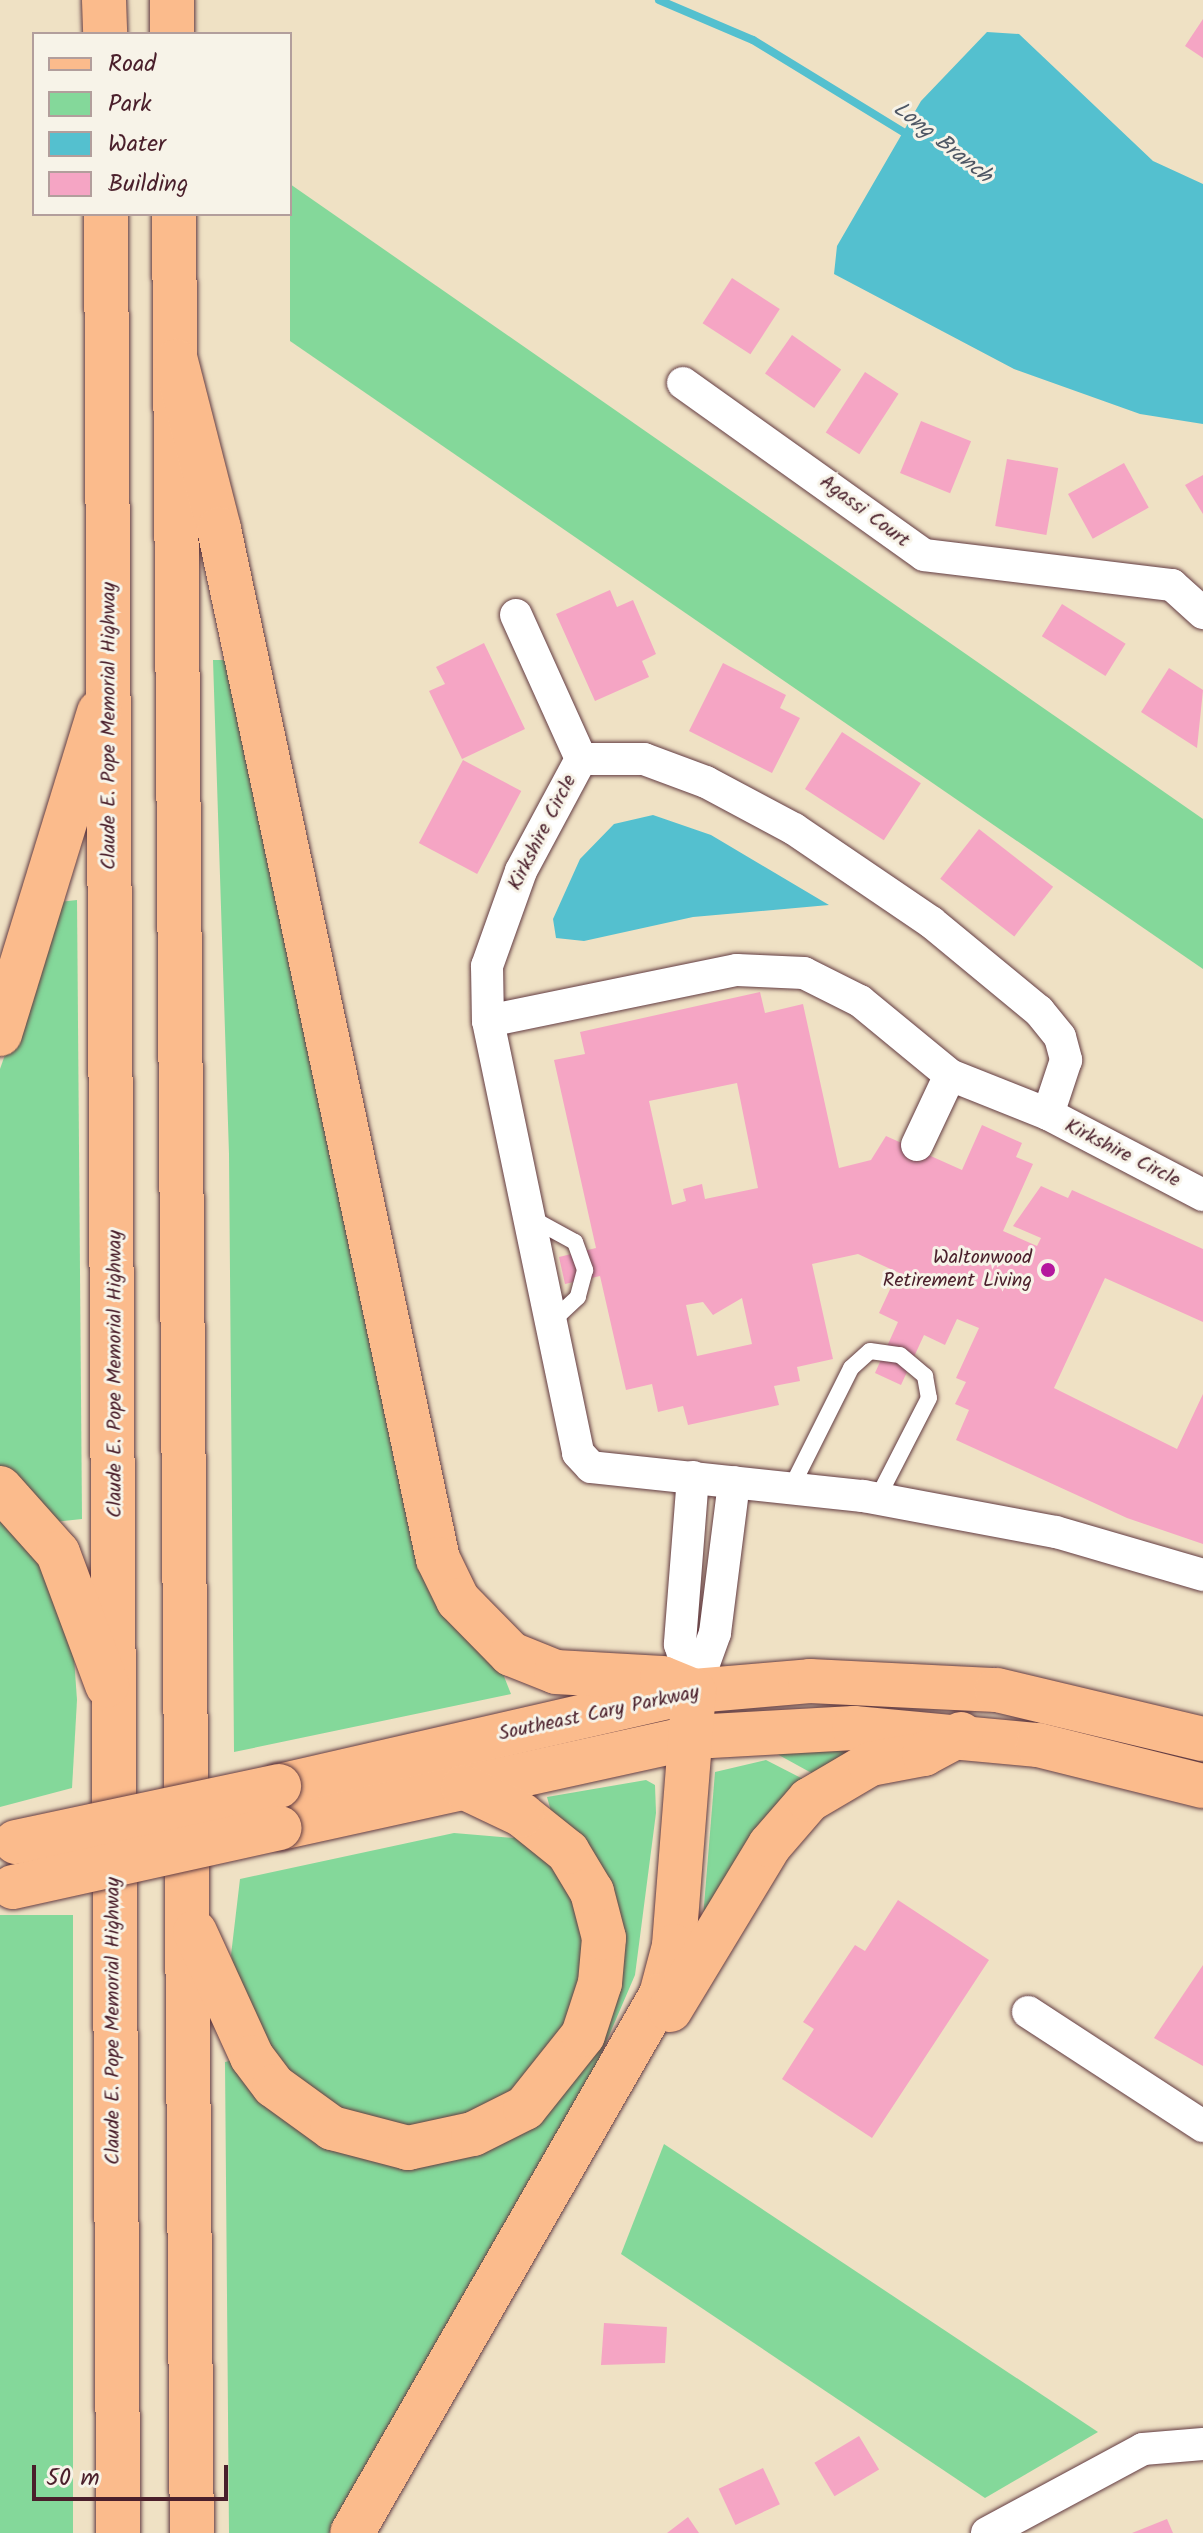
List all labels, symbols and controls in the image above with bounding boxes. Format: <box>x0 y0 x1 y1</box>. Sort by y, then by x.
legend <box>32 32 292 216</box>
text: Road <box>108 45 156 84</box>
text: Park <box>108 85 152 124</box>
water label: Long Branch <box>887 96 997 190</box>
text: Water <box>108 125 166 164</box>
text: Building <box>108 165 188 204</box>
street label: Agassi Court <box>814 471 914 553</box>
street label: Claude E. Pope Memorial Highway <box>98 582 122 870</box>
street label: Kirkshire Circle <box>504 771 582 895</box>
street label: Kirkshire Circle <box>1060 1115 1184 1193</box>
street label: Claude E. Pope Memorial Highway <box>104 1230 128 1518</box>
place label: Waltonwood Retirement Living <box>883 1246 1032 1293</box>
marker: Waltonwood Retirement Living <box>1039 1261 1057 1279</box>
street label: Southeast Cary Parkway <box>497 1681 701 1747</box>
street label: Claude E. Pope Memorial Highway <box>102 1877 126 2165</box>
scale bar <box>36 2449 232 2499</box>
text: 50 m <box>46 2459 100 2498</box>

